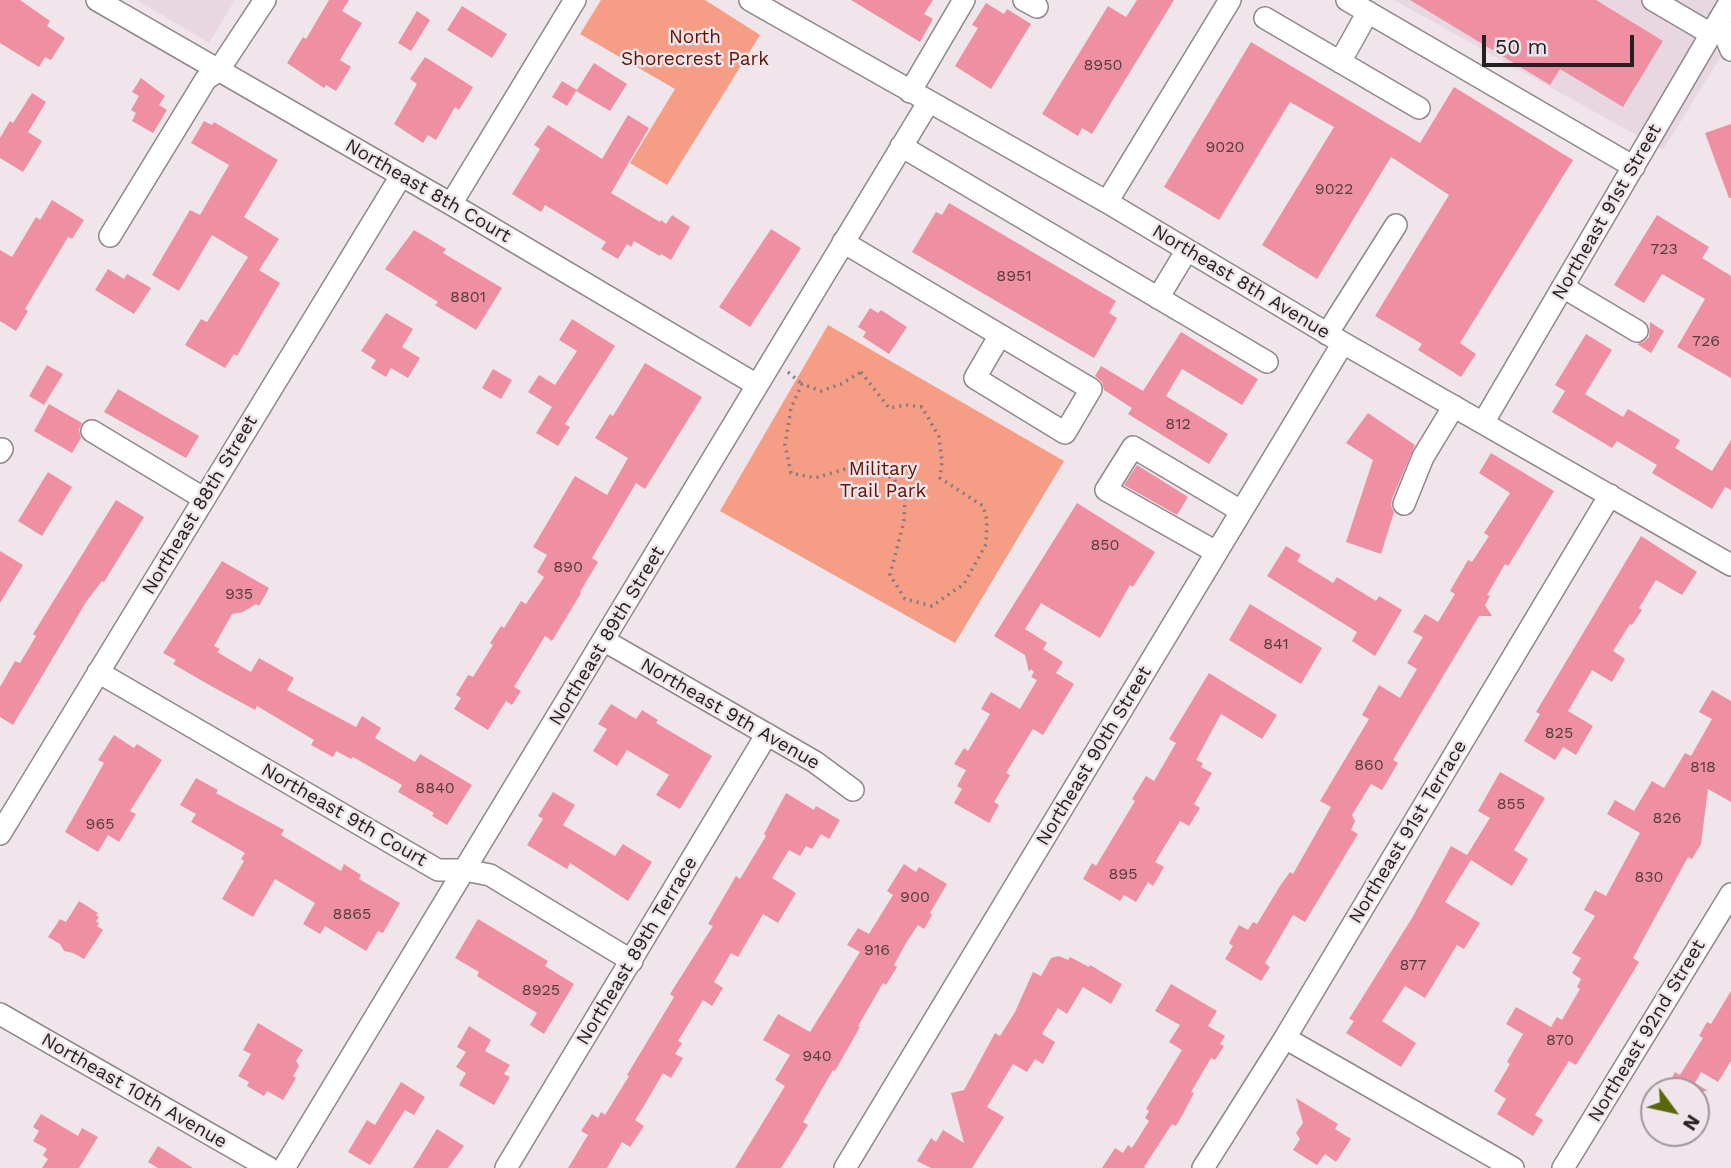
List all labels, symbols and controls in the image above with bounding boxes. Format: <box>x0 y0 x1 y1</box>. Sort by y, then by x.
scale bar <box>1486 21 1638 65</box>
park label: North Shorecrest Park <box>621 26 769 70</box>
text: 50 m <box>1495 34 1547 59</box>
house number: 8950 <box>1084 55 1122 75</box>
street label: Northeast 91st Street <box>1547 120 1667 304</box>
street label: Northeast 8th Court <box>341 134 515 248</box>
house number: 9020 <box>1205 137 1245 157</box>
house number: 9022 <box>1315 179 1353 199</box>
street label: Northeast 8th Avenue <box>1148 220 1334 344</box>
house number: 723 <box>1650 239 1678 259</box>
house number: 8951 <box>996 266 1032 286</box>
house number: 8801 <box>450 287 486 307</box>
house number: 726 <box>1692 331 1720 351</box>
street label: Northeast 88th Street <box>137 411 263 599</box>
house number: 812 <box>1165 414 1191 434</box>
park label: Military Trail Park <box>840 458 926 502</box>
house number: 850 <box>1090 535 1120 555</box>
street label: Northeast 89th Street <box>544 542 670 730</box>
house number: 890 <box>553 557 583 577</box>
house number: 935 <box>225 584 253 604</box>
house number: 841 <box>1263 634 1289 654</box>
street label: Northeast 9th Avenue <box>636 653 824 775</box>
street label: Northeast 90th Street <box>1031 662 1157 850</box>
house number: 825 <box>1545 723 1573 743</box>
street label: Northeast 91st Terrace <box>1344 736 1472 928</box>
house number: 860 <box>1354 755 1384 775</box>
house number: 818 <box>1690 757 1716 777</box>
street label: Northeast 9th Court <box>257 758 431 872</box>
house number: 8840 <box>415 778 455 798</box>
house number: 855 <box>1497 794 1525 814</box>
house number: 826 <box>1653 808 1681 828</box>
house number: 965 <box>86 814 114 834</box>
street label: Northeast 89th Terrace <box>572 853 702 1049</box>
house number: 895 <box>1108 864 1138 884</box>
house number: 830 <box>1635 867 1663 887</box>
house number: 900 <box>900 887 930 907</box>
house number: 8865 <box>333 904 371 924</box>
street label: Northeast 92nd Street <box>1584 936 1710 1126</box>
house number: 916 <box>864 940 890 960</box>
house number: 877 <box>1399 955 1427 975</box>
house number: 8925 <box>522 980 560 1000</box>
street label: Northeast 10th Avenue <box>37 1028 231 1154</box>
house number: 870 <box>1546 1030 1574 1050</box>
house number: 940 <box>802 1046 832 1066</box>
north arrow <box>1640 1077 1710 1147</box>

